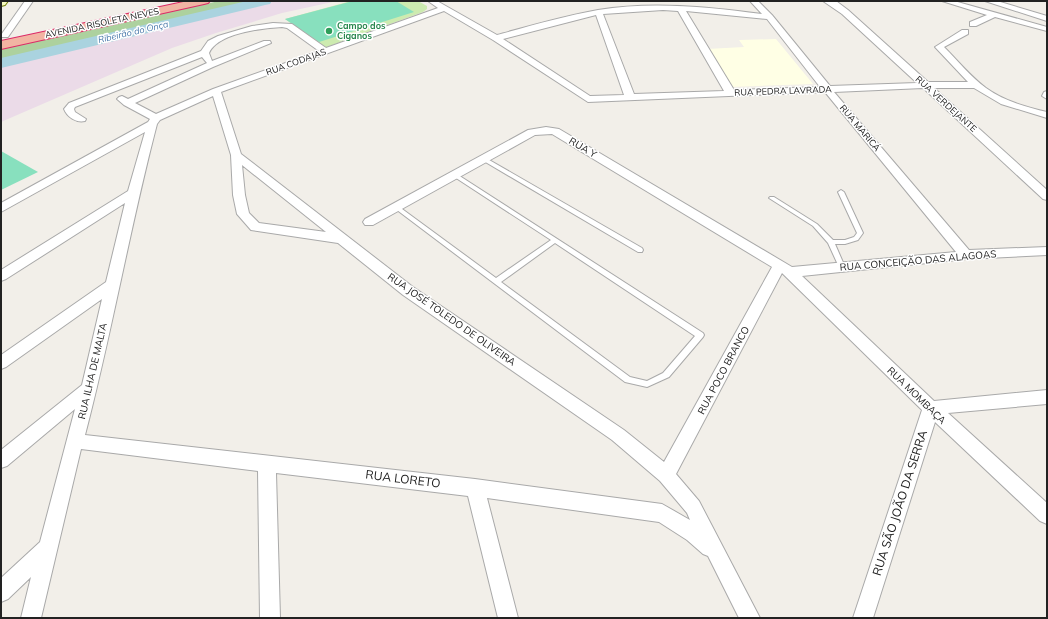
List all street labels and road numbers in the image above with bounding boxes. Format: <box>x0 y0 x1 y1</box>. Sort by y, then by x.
street label: AVENIDA RISOLETA NEVES <box>44 5 160 40</box>
street label: RUA CODAJAS <box>264 45 328 78</box>
street label: RUA VERDEJANTE <box>913 73 979 134</box>
street label: RUA PEDRA LAVRADA <box>734 83 832 98</box>
street label: RUA MARICÁ <box>838 102 883 153</box>
street label: RUA Y <box>566 134 600 161</box>
street label: RUA CONCEIÇÃO DAS ALAGOAS <box>839 247 997 274</box>
street label: RUA JOSÉ TOLEDO DE OLIVEIRA <box>385 270 519 369</box>
street label: RUA ILHA DE MALTA <box>75 321 110 421</box>
street label: RUA POCO BRANCO <box>695 324 752 417</box>
street label: RUA MOMBAÇA <box>884 364 949 427</box>
street label: RUA SÃO JOÃO DA SERRA <box>869 428 930 578</box>
street label: RUA LORETO <box>365 466 441 491</box>

